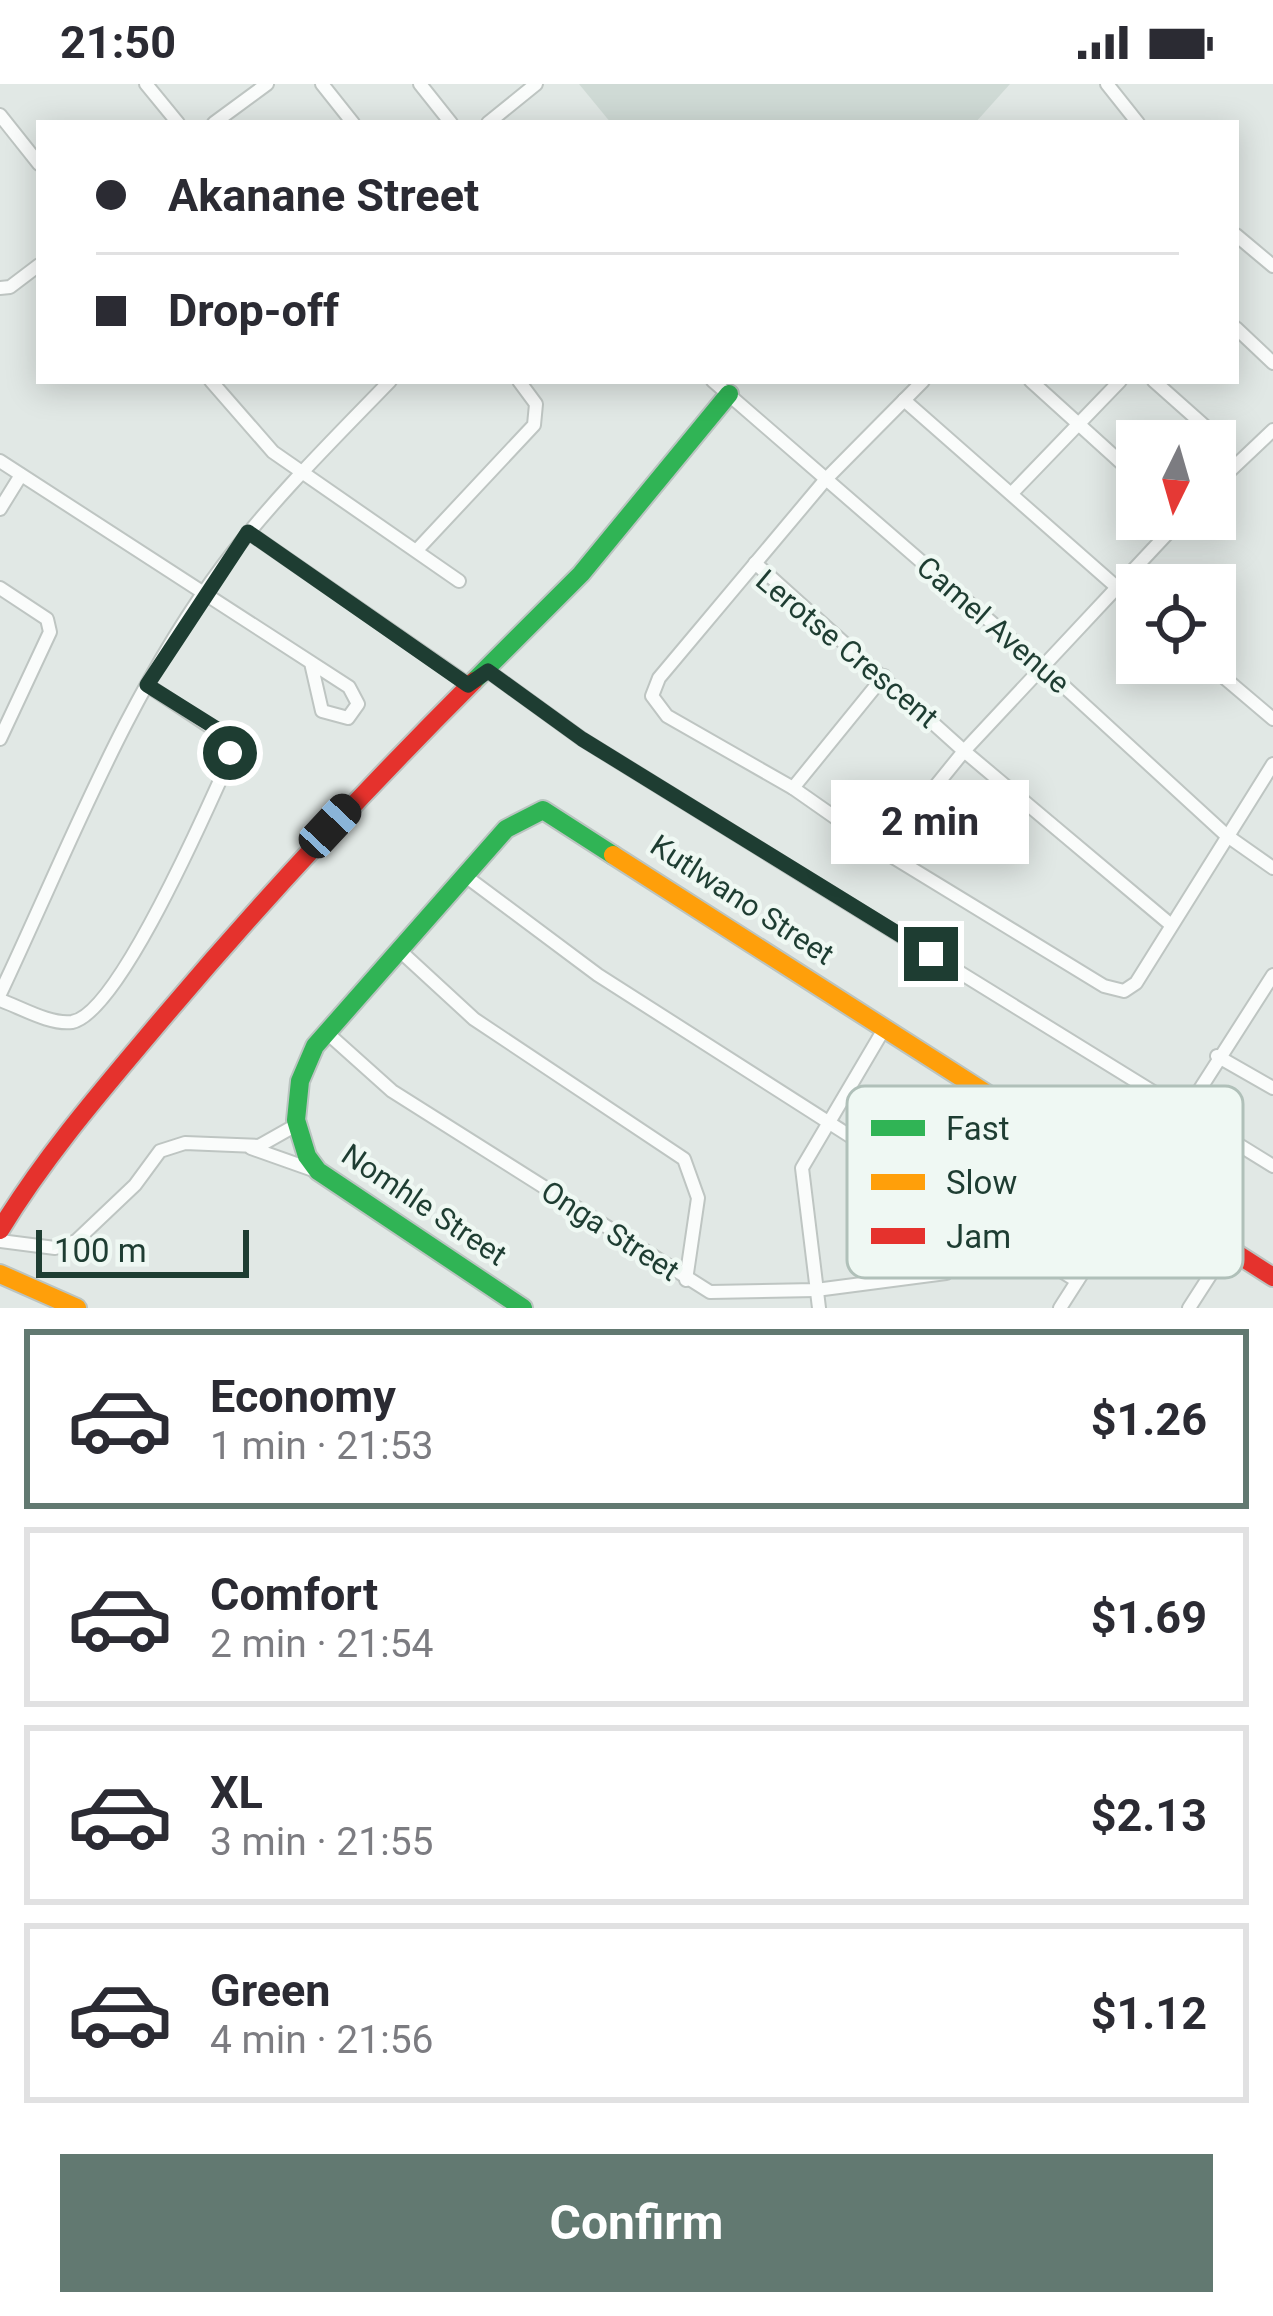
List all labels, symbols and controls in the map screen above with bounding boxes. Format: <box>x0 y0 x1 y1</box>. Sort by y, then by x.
text: 21:50 <box>60 16 176 69</box>
text: Akanane Street <box>168 169 479 222</box>
text: Drop-off <box>168 284 339 337</box>
north arrow <box>1116 420 1236 540</box>
map controls <box>1116 420 1236 684</box>
street label: Camel Avenue <box>910 549 1077 700</box>
street label: Lerotse Crescent <box>749 562 945 735</box>
button: locate <box>1116 564 1236 684</box>
route start <box>203 726 257 780</box>
callout: 2 min <box>832 780 1030 864</box>
car <box>292 787 368 865</box>
text: 2 min <box>881 799 979 845</box>
street label: Kutlwano Street <box>644 827 840 972</box>
route end <box>904 927 958 981</box>
legend <box>847 1086 1243 1278</box>
text: Fast <box>946 1109 1009 1148</box>
street label: Nomhle Street <box>335 1137 513 1273</box>
text: Slow <box>946 1163 1017 1202</box>
street label: Onga Street <box>535 1173 686 1288</box>
text: Jam <box>946 1217 1011 1256</box>
scale bar <box>36 1224 249 1277</box>
text: 100 m <box>54 1231 147 1270</box>
icon: car <box>66 1365 174 1473</box>
text: Economy <box>210 1370 396 1423</box>
text: $1.26 <box>1091 1393 1207 1446</box>
text: 1 min · 21:53 <box>210 1423 433 1469</box>
icon: car <box>66 1563 174 1671</box>
text: Comfort <box>210 1568 378 1621</box>
text: $1.69 <box>1091 1591 1207 1644</box>
text: 2 min · 21:54 <box>210 1621 433 1667</box>
icon: car <box>66 1761 174 1869</box>
text: XL <box>210 1766 263 1819</box>
text: $2.13 <box>1091 1789 1207 1842</box>
text: 3 min · 21:55 <box>210 1819 433 1865</box>
icon: car <box>66 1959 174 2067</box>
text: Green <box>210 1964 331 2017</box>
text: $1.12 <box>1091 1987 1207 2040</box>
text: 4 min · 21:56 <box>210 2017 433 2063</box>
button: Confirm <box>60 2154 1213 2292</box>

